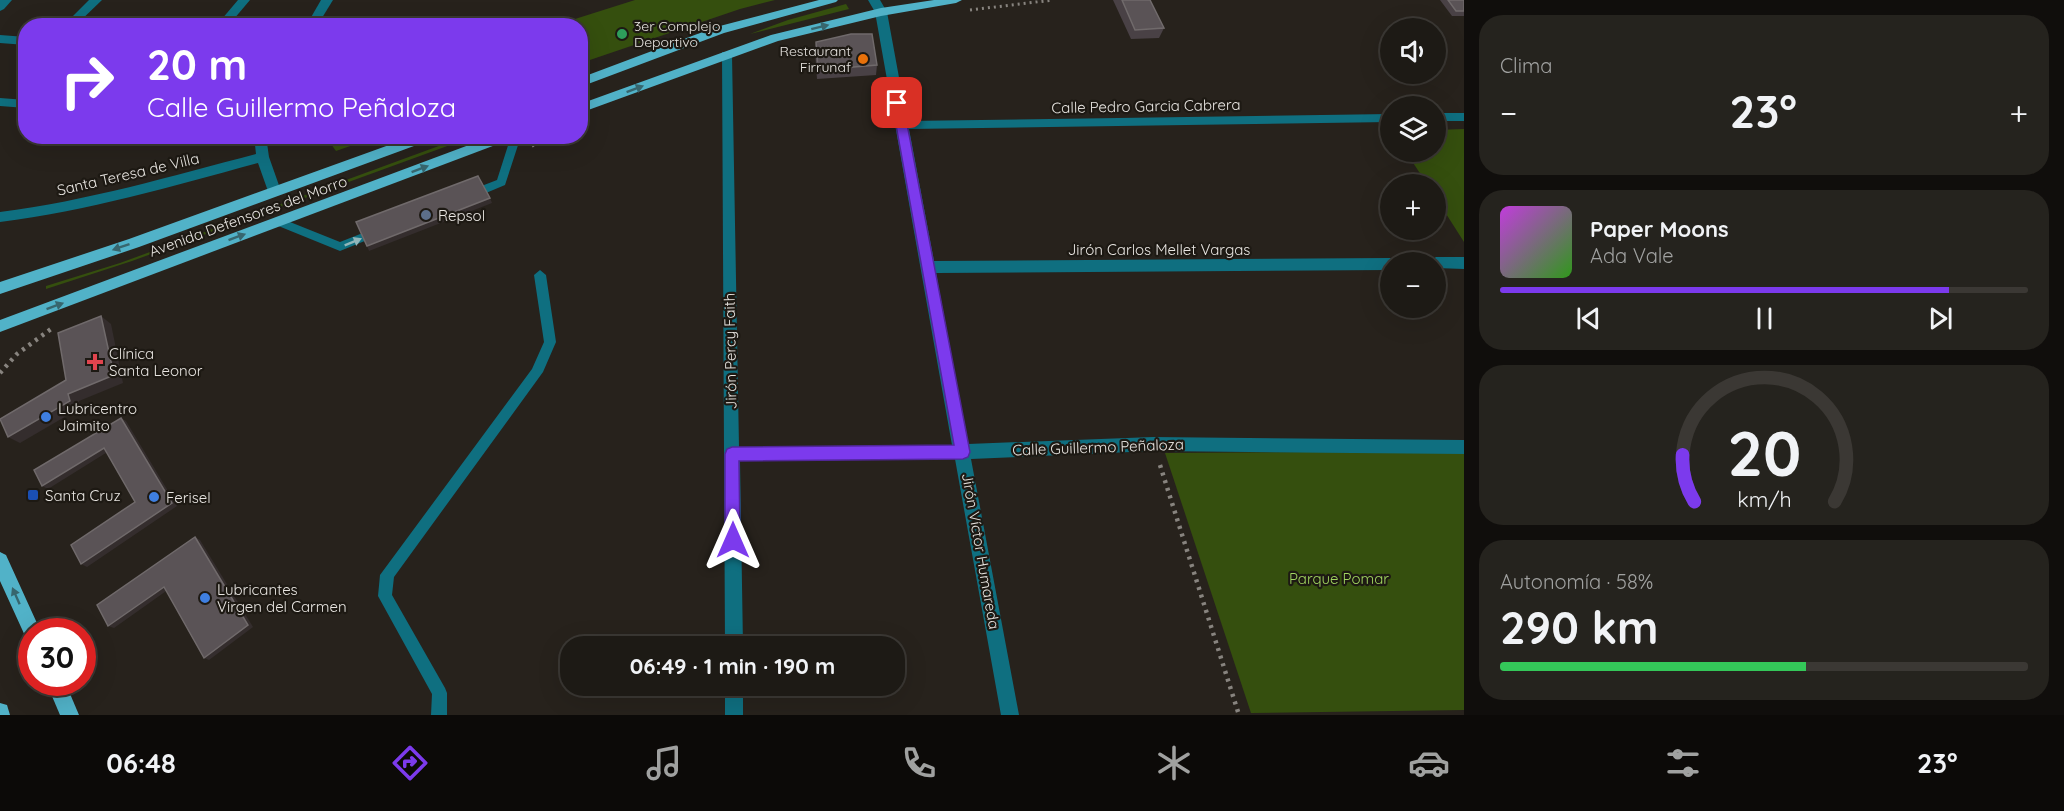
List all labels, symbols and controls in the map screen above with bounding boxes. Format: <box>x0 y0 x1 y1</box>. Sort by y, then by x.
place label: 3er Complejo Deportivo <box>634 17 721 51</box>
map controls <box>1380 18 1446 318</box>
button: sound <box>1380 18 1446 84</box>
one-way arrow <box>811 21 829 31</box>
marker: 3er Complejo Deportivo <box>615 27 629 41</box>
text: 20 m <box>147 38 247 91</box>
icon: right <box>48 42 126 120</box>
place label: Restaurant Firrunaf <box>780 42 851 76</box>
marker: Restaurant Firrunaf <box>856 52 870 66</box>
text: Clima <box>1500 53 1552 78</box>
pin <box>871 77 922 128</box>
one-way arrow <box>626 83 644 93</box>
text: 23° <box>1730 83 1797 139</box>
icon: arrive <box>880 86 913 119</box>
text: Calle Guillermo Peñaloza <box>147 90 456 124</box>
text: − <box>1500 92 1517 133</box>
text: + <box>2009 92 2028 133</box>
street label: Calle Pedro Garcia Cabrera <box>1051 95 1241 117</box>
button: layers <box>1380 96 1446 162</box>
street label: Santa Teresa de Villa <box>55 148 201 200</box>
one-way arrow <box>411 164 429 174</box>
street label: Avenida Defensores del Morro <box>146 171 350 261</box>
button: + <box>1380 174 1446 240</box>
place label: Repsol <box>438 206 485 225</box>
marker: Repsol <box>419 208 433 222</box>
text: Paper Moons <box>1590 215 1729 243</box>
one-way arrow <box>229 232 247 242</box>
one-way arrow <box>344 236 362 246</box>
street label: Jirón Carlos Mellet Vargas <box>1068 240 1250 259</box>
one-way arrow <box>112 243 130 253</box>
text: Ada Vale <box>1590 243 1674 268</box>
button: − <box>1380 252 1446 318</box>
street label: Jirón Percy Faith <box>719 293 741 409</box>
one-way arrow <box>46 300 64 310</box>
icon: previous <box>1572 302 1605 335</box>
icon: pause <box>1748 302 1781 335</box>
icon: next <box>1924 302 1957 335</box>
place label: Clínica Santa Leonor <box>109 344 203 380</box>
marker: Clínica Santa Leonor <box>86 353 104 371</box>
place label: Lubricentro Jaimito <box>58 399 137 435</box>
marker: Lubricentro Jaimito <box>39 410 53 424</box>
text: 20 <box>1727 414 1801 492</box>
street label: Calle Guillermo Peñaloza <box>1012 435 1184 459</box>
street label: Jirón Víctor Humareda <box>958 471 1004 631</box>
place label: Santa Cruz <box>45 486 121 505</box>
text: km/h <box>1737 486 1791 512</box>
marker: Santa Cruz <box>26 488 40 502</box>
place label: Ferisel <box>166 488 211 507</box>
marker: Ferisel <box>147 490 161 504</box>
position arrow <box>701 508 765 572</box>
park label: Parque Pomar <box>1289 569 1389 588</box>
text: Autonomía · 58% <box>1500 569 1653 594</box>
place label: Lubricantes Virgen del Carmen <box>217 580 347 616</box>
one-way arrow <box>11 587 21 605</box>
marker: Lubricantes Virgen del Carmen <box>198 591 212 605</box>
text: 290 km <box>1500 599 1659 655</box>
speed limit sign: 30 <box>18 618 96 696</box>
text: 06:49 · 1 min · 190 m <box>630 652 835 680</box>
icon: directions <box>389 742 431 784</box>
icon: music <box>643 742 685 784</box>
icon: phone <box>898 742 940 784</box>
icon: climate <box>1153 742 1195 784</box>
icon: car <box>1408 742 1450 784</box>
icon: filters <box>1662 742 1704 784</box>
text: 06:48 <box>106 746 176 780</box>
text: 23° <box>1917 746 1958 780</box>

